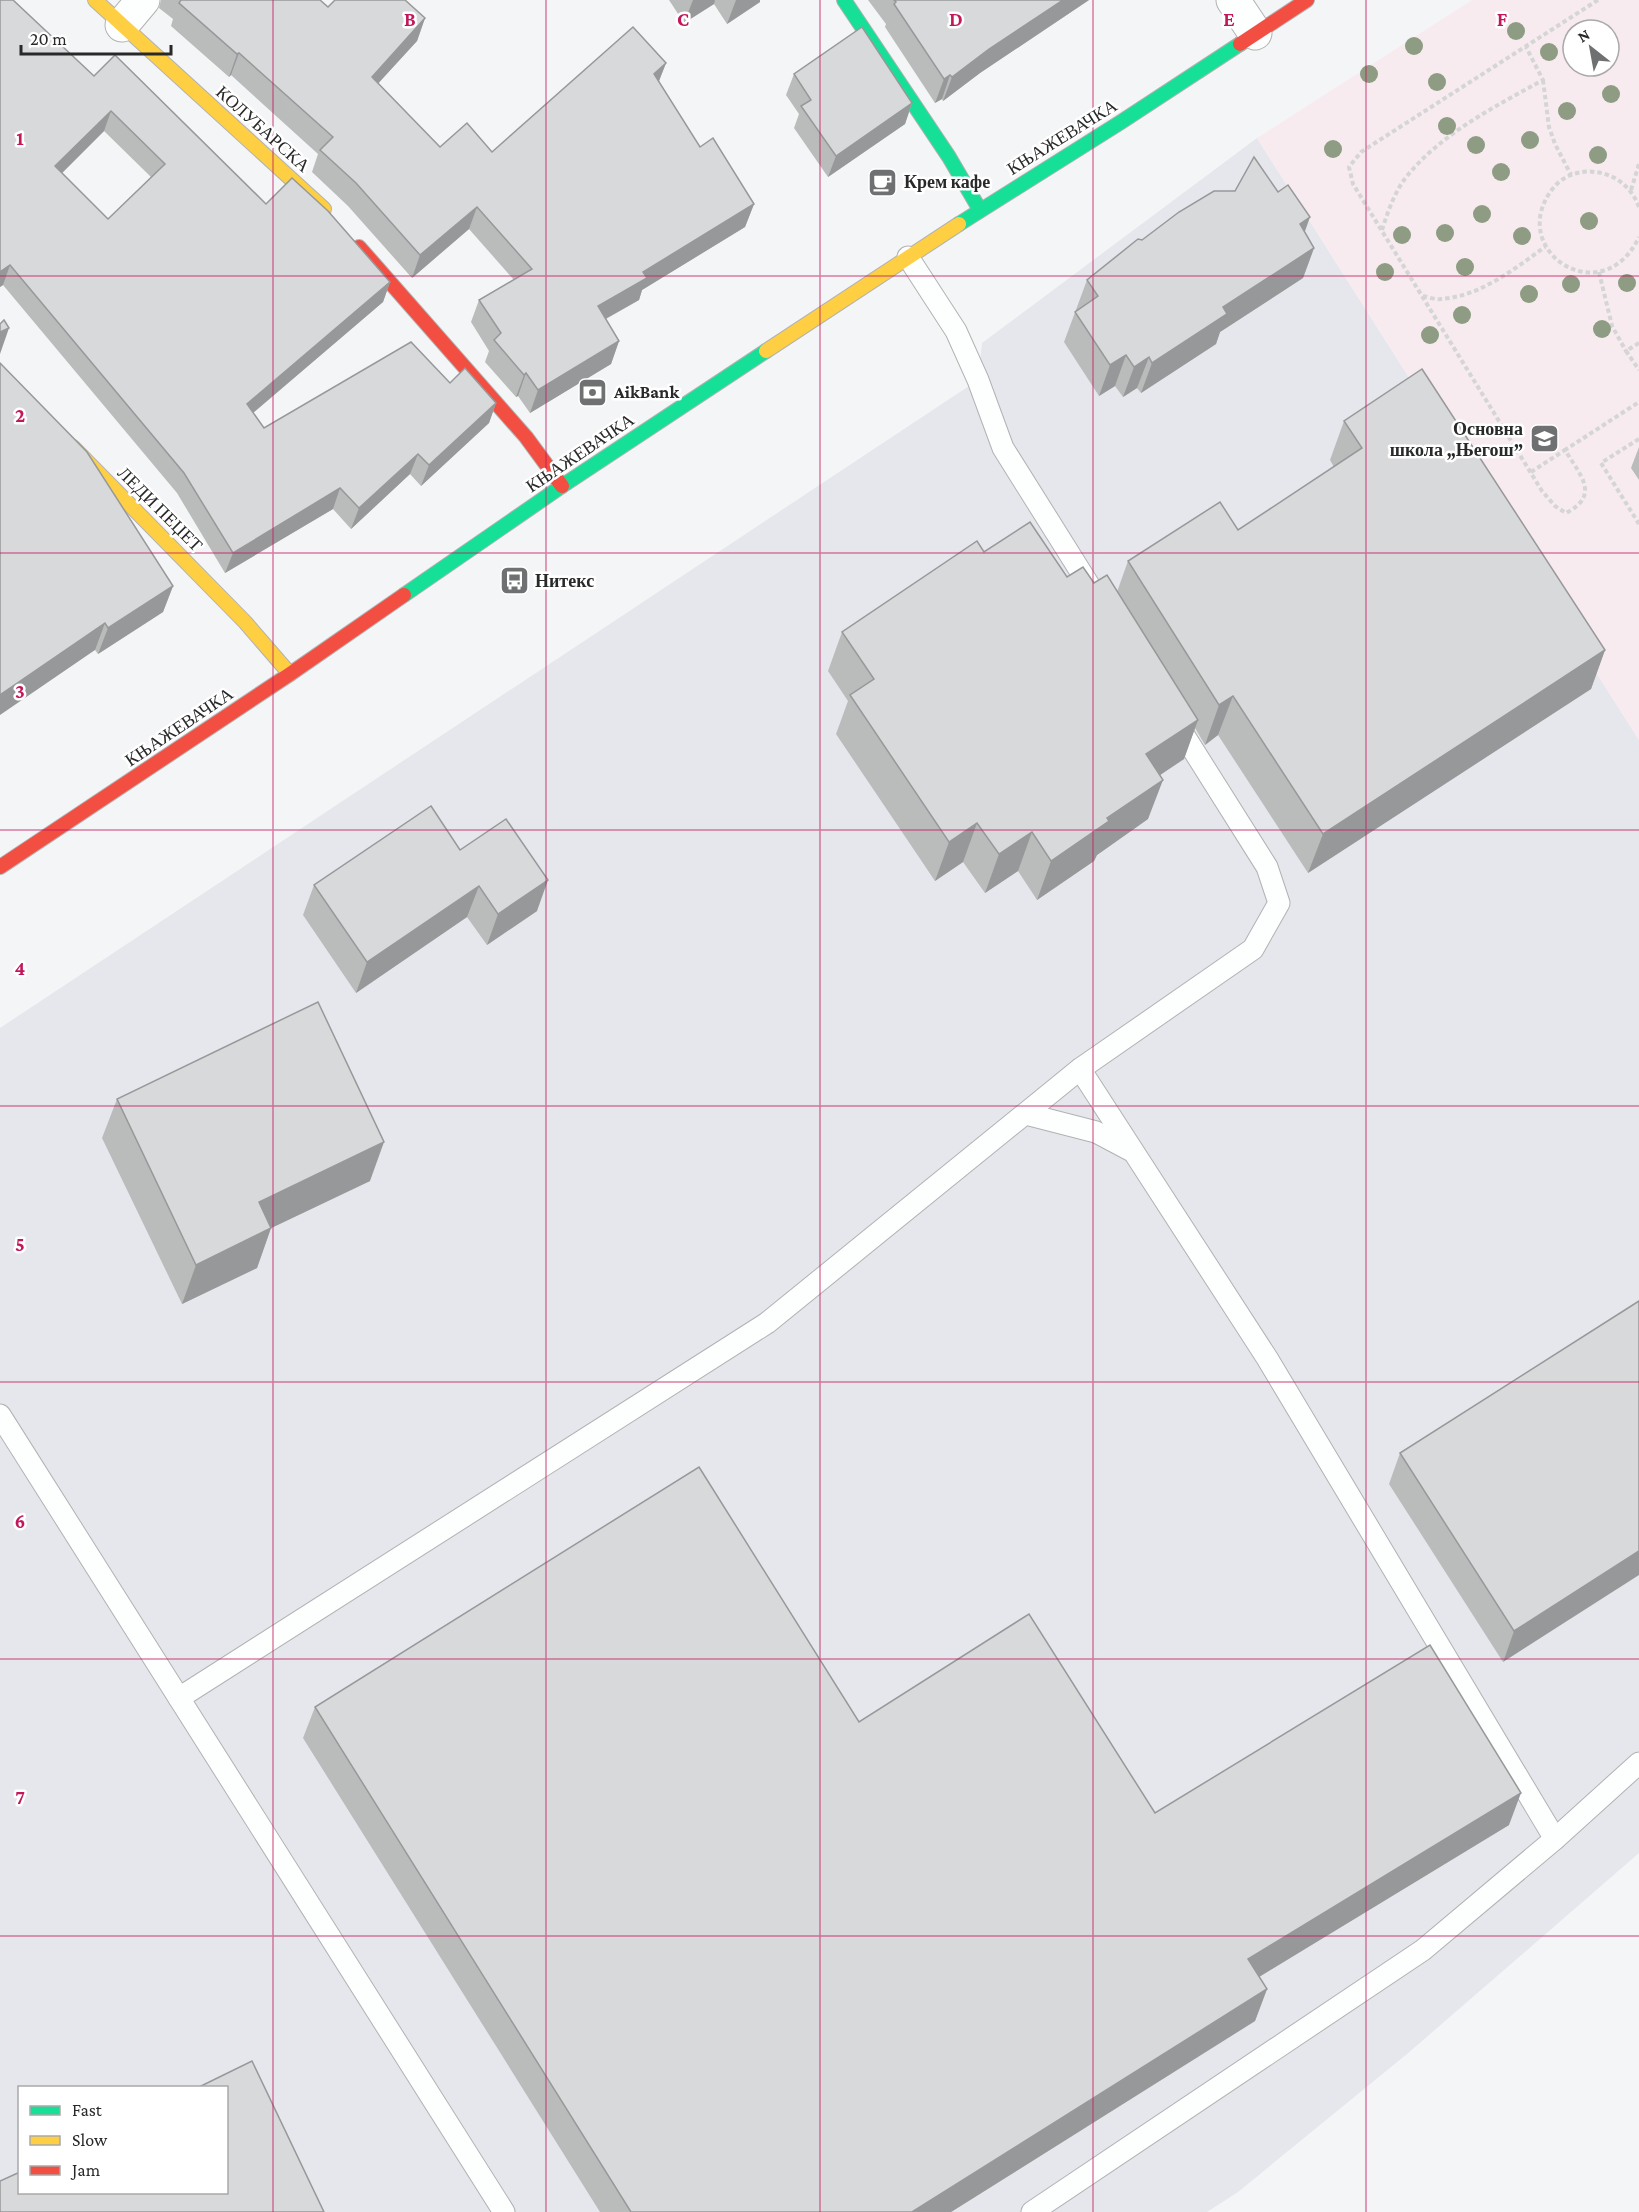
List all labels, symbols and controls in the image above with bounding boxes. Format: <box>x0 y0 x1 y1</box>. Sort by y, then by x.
text: B <box>404 8 416 30</box>
text: C <box>677 8 689 30</box>
text: D <box>949 8 963 30</box>
text: E <box>1223 8 1235 30</box>
text: F <box>1497 8 1508 30</box>
scale bar <box>21 18 171 56</box>
north arrow <box>1561 18 1621 78</box>
text: N <box>1574 25 1593 46</box>
text: 20 m <box>30 29 67 49</box>
street label: КОЛУБАРСКА <box>212 82 314 176</box>
street label: КЊАЖЕВАЧКА <box>1003 95 1121 179</box>
text: 1 <box>16 127 24 149</box>
cafe icon: Крем кафе <box>867 166 899 198</box>
place label: Крем кафе <box>904 172 990 192</box>
bank icon: AikBank <box>577 376 609 408</box>
place label: AikBank <box>613 382 679 402</box>
text: 2 <box>15 404 25 426</box>
street label: КЊАЖЕВАЧКА <box>522 410 638 496</box>
place label: Основна школа „Његош” <box>1390 419 1523 460</box>
school or university icon: Основна школа „Његош” <box>1528 423 1560 455</box>
street label: ЛЕДИ ПЕЏЕТ <box>114 463 206 555</box>
bus stop icon: Нитекс <box>498 565 530 597</box>
place label: Нитекс <box>535 571 594 591</box>
text: 3 <box>15 680 25 702</box>
street label: КЊАЖЕВАЧКА <box>121 684 237 770</box>
text: 4 <box>15 957 26 979</box>
text: 5 <box>15 1233 25 1255</box>
text: 6 <box>15 1510 25 1532</box>
text: 7 <box>15 1786 25 1808</box>
legend <box>18 2086 228 2194</box>
text: Fast <box>72 2100 103 2120</box>
text: Slow <box>72 2130 108 2150</box>
text: Jam <box>70 2160 101 2180</box>

